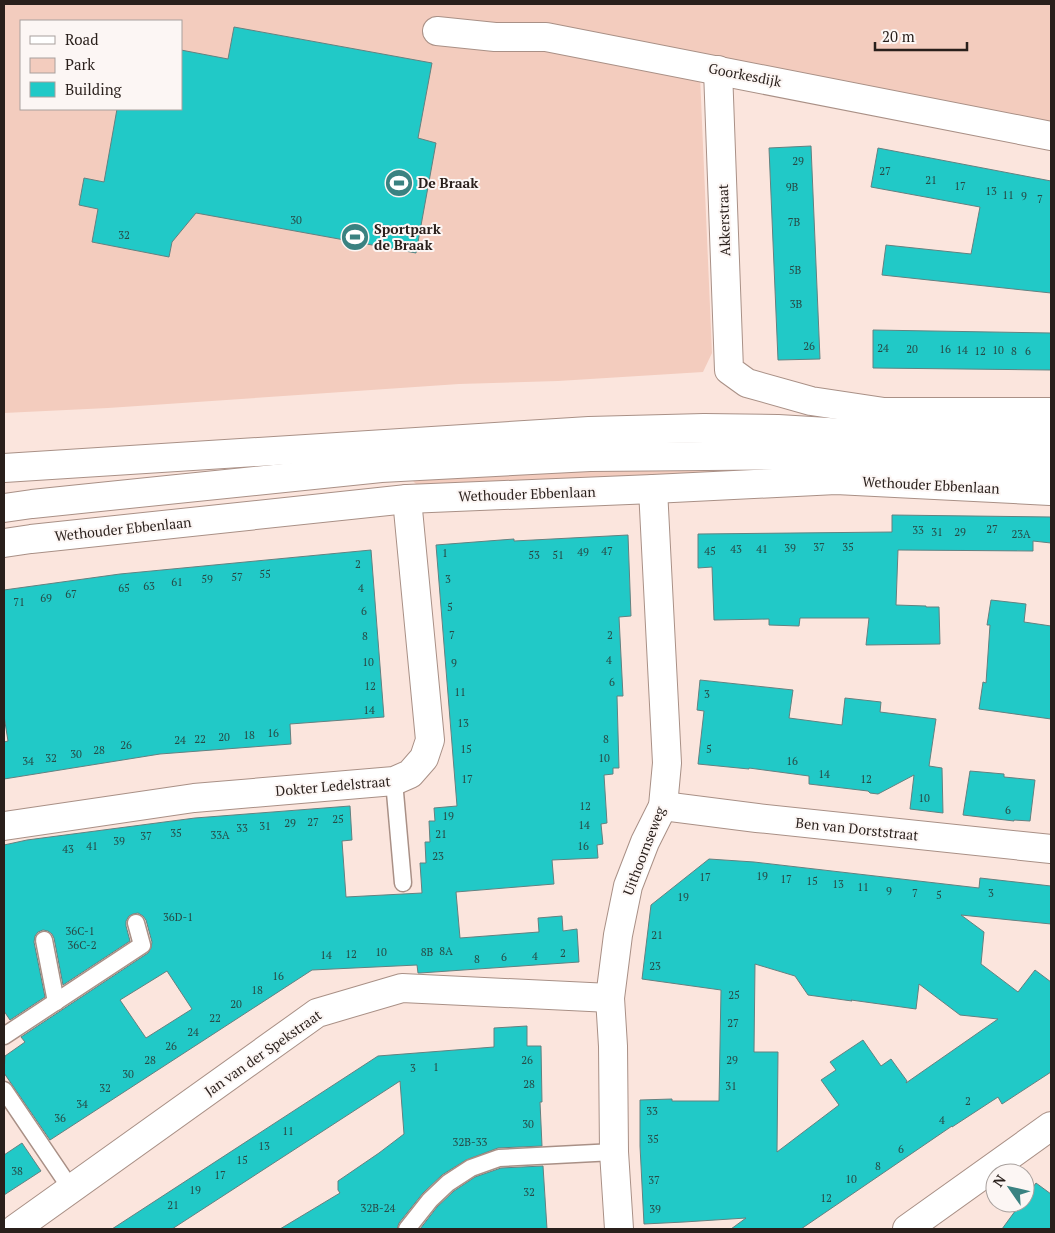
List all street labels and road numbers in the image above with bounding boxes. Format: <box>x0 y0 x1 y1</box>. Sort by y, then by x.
street label: Goorkesdijk <box>707 58 784 91</box>
street label: Akkerstraat <box>713 183 734 256</box>
street label: Wethouder Ebbenlaan <box>862 471 1001 498</box>
street label: Wethouder Ebbenlaan <box>458 482 597 505</box>
street label: Wethouder Ebbenlaan <box>54 512 193 545</box>
street label: Dokter Ledelstraat <box>275 771 392 800</box>
street label: Uithoornseweg <box>618 803 669 898</box>
street label: Ben van Dorststraat <box>795 813 920 844</box>
street label: Jan van der Spekstraat <box>200 1005 326 1100</box>

